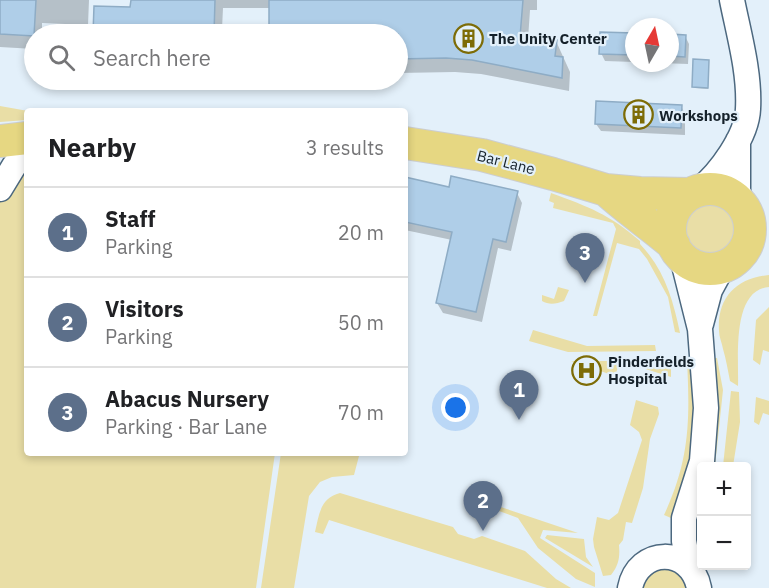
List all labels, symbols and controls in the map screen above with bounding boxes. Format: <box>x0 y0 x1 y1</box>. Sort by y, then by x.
north arrow <box>625 18 679 72</box>
building icon: The Unity Center <box>452 22 484 54</box>
search box <box>24 24 408 90</box>
place label: The Unity Center <box>489 29 607 48</box>
icon: search <box>45 41 78 74</box>
text: Search here <box>93 43 211 72</box>
building icon: Workshops <box>622 99 654 131</box>
place label: Workshops <box>659 106 738 125</box>
text: Nearby <box>48 130 136 164</box>
text: 3 results <box>306 134 384 161</box>
street label: Bar Lane <box>475 146 537 178</box>
text: Staff <box>105 204 156 233</box>
text: 1 <box>62 219 74 246</box>
text: 20 m <box>338 219 384 246</box>
text: Parking <box>105 233 172 260</box>
pin: 3 <box>566 234 604 283</box>
text: Visitors <box>105 294 184 323</box>
text: 2 <box>62 309 74 336</box>
text: 50 m <box>338 309 384 336</box>
text: Parking <box>105 323 172 350</box>
place label: Pinderfields Hospital <box>608 352 695 388</box>
hospital icon: Pinderfields Hospital <box>571 354 603 386</box>
pin: 1 <box>500 370 538 420</box>
text: Abacus Nursery <box>105 384 269 413</box>
your location <box>441 393 470 422</box>
text: 3 <box>62 399 74 426</box>
text: 70 m <box>338 399 384 426</box>
text: Parking · Bar Lane <box>105 413 267 440</box>
map controls <box>697 462 751 570</box>
button: + <box>697 462 751 516</box>
pin: 2 <box>464 482 502 531</box>
button: − <box>697 516 751 570</box>

